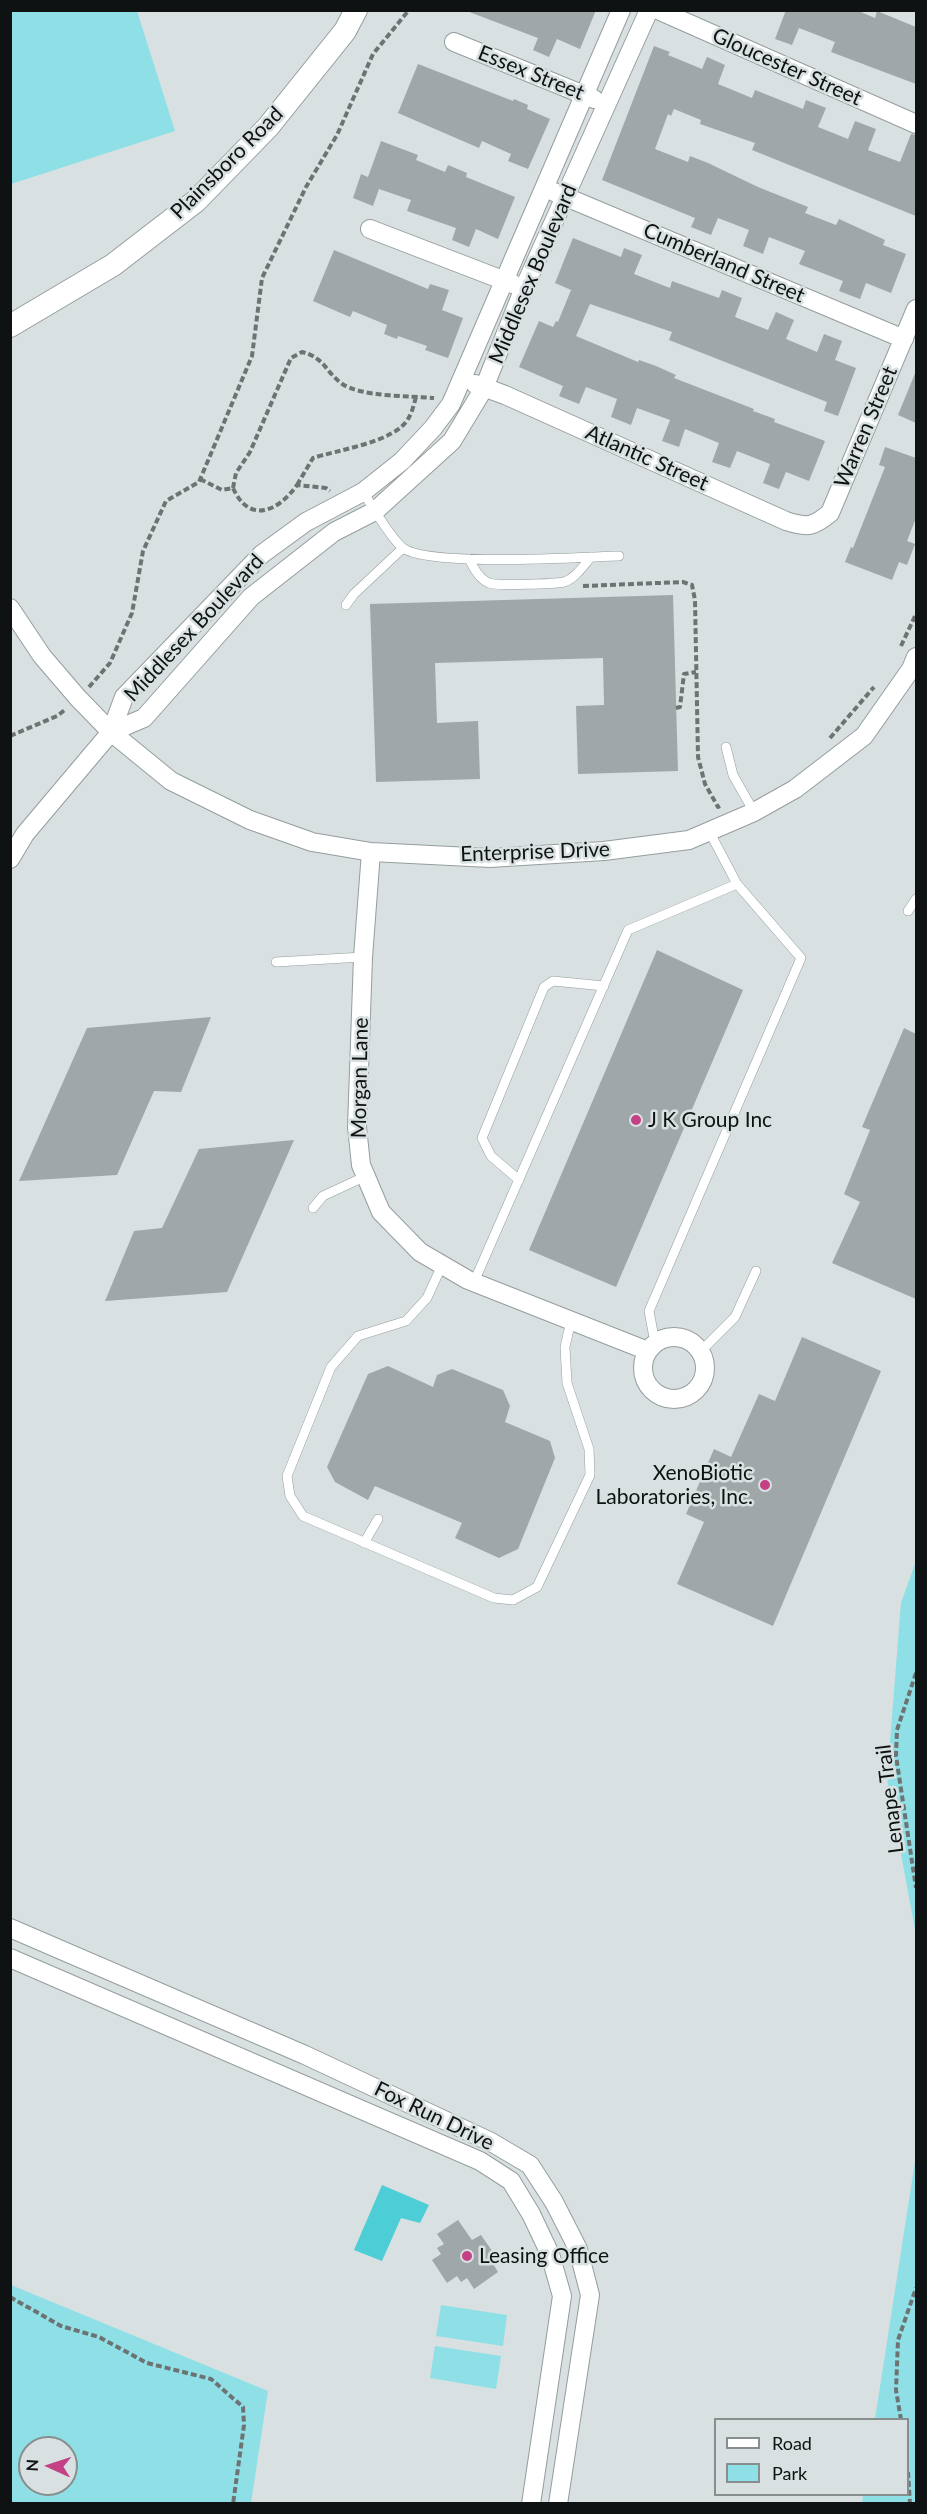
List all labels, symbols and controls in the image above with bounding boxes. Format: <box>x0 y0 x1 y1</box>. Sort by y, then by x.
street label: Gloucester Street <box>708 23 866 111</box>
street label: Essex Street <box>474 40 588 106</box>
street label: Plainsboro Road <box>166 102 288 224</box>
street label: Middlesex Boulevard <box>484 180 582 368</box>
street label: Cumberland Street <box>640 218 808 308</box>
street label: Warren Street <box>829 363 903 491</box>
street label: Atlantic Street <box>582 420 712 496</box>
street label: Middlesex Boulevard <box>119 549 269 707</box>
street label: Enterprise Drive <box>460 837 610 867</box>
street label: Morgan Lane <box>346 1017 374 1139</box>
place label: J K Group Inc <box>648 1107 772 1133</box>
marker: J K Group Inc <box>629 1113 643 1127</box>
place label: XenoBiotic Laboratories, Inc. <box>596 1460 753 1510</box>
marker: XenoBiotic Laboratories, Inc. <box>758 1478 772 1492</box>
street label: Lenape Trail <box>871 1743 909 1855</box>
street label: Fox Run Drive <box>370 2076 498 2156</box>
place label: Leasing Office <box>479 2243 609 2269</box>
marker: Leasing Office <box>460 2249 474 2263</box>
legend <box>714 2418 909 2496</box>
text: Road <box>772 2432 812 2454</box>
north arrow <box>18 2436 78 2496</box>
text: N <box>22 2458 41 2472</box>
text: Park <box>772 2462 807 2484</box>

